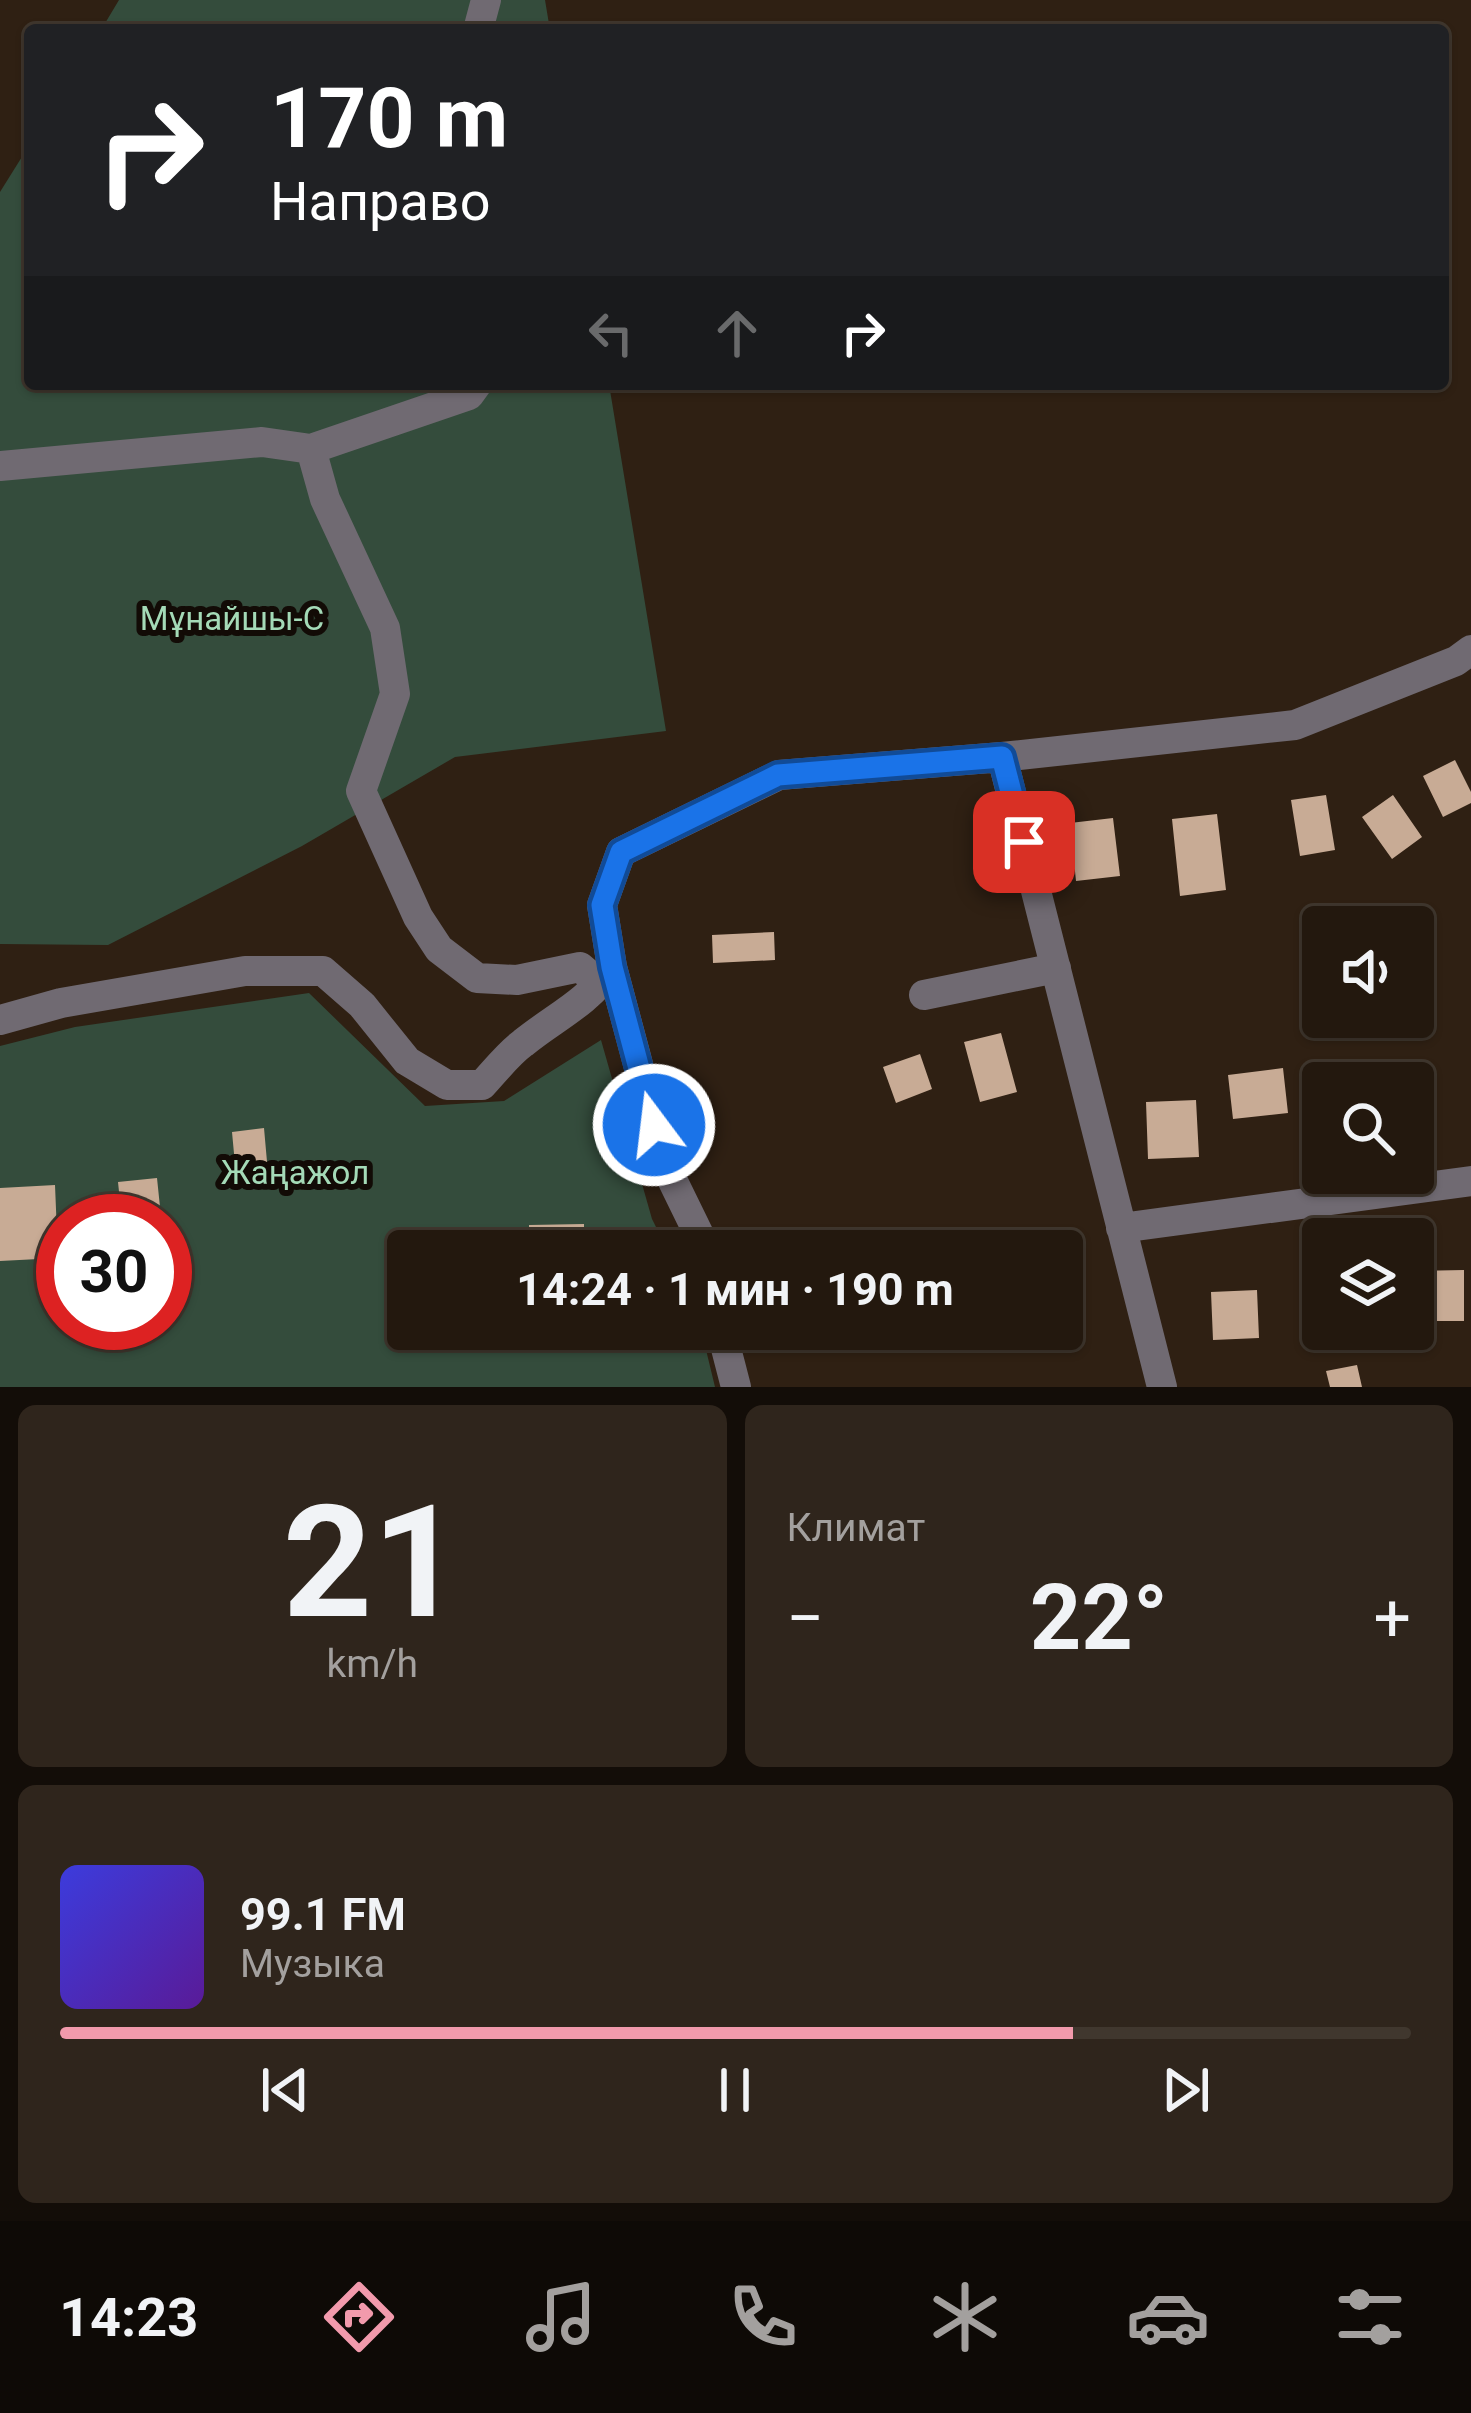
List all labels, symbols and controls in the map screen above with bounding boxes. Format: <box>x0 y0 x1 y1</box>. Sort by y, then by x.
text: 170 m <box>270 69 508 168</box>
icon: right <box>72 72 228 228</box>
text: Направо <box>270 170 490 233</box>
icon: left <box>578 300 644 366</box>
icon: ahead <box>704 300 770 366</box>
icon: right <box>830 300 896 366</box>
park label: Мұнайшы-С <box>140 599 324 638</box>
pin <box>973 791 1075 893</box>
icon: arrive <box>991 809 1057 875</box>
map controls <box>1302 906 1434 1350</box>
button: sound <box>1302 906 1434 1038</box>
position arrow <box>591 1062 717 1188</box>
button: search <box>1302 1062 1434 1194</box>
park label: Жаңажол <box>221 1153 369 1192</box>
speed limit sign: 30 <box>36 1194 192 1350</box>
button: layers <box>1302 1218 1434 1350</box>
text: 14:24 · 1 мин · 190 m <box>516 1263 954 1316</box>
text: 21 <box>283 1471 462 1654</box>
text: Климат <box>787 1505 925 1551</box>
text: 22° <box>1030 1566 1168 1671</box>
text: − <box>787 1580 824 1657</box>
text: + <box>1374 1580 1411 1657</box>
text: km/h <box>326 1641 418 1687</box>
text: 99.1 FM <box>240 1888 406 1941</box>
text: Музыка <box>240 1941 385 1987</box>
icon: previous <box>252 2057 318 2123</box>
icon: pause <box>702 2057 768 2123</box>
icon: next <box>1153 2057 1219 2123</box>
icon: directions <box>317 2275 401 2359</box>
icon: music <box>519 2275 603 2359</box>
icon: phone <box>721 2275 805 2359</box>
icon: climate <box>923 2275 1007 2359</box>
icon: car <box>1126 2275 1210 2359</box>
icon: filters <box>1328 2275 1412 2359</box>
text: 14:23 <box>59 2286 198 2349</box>

